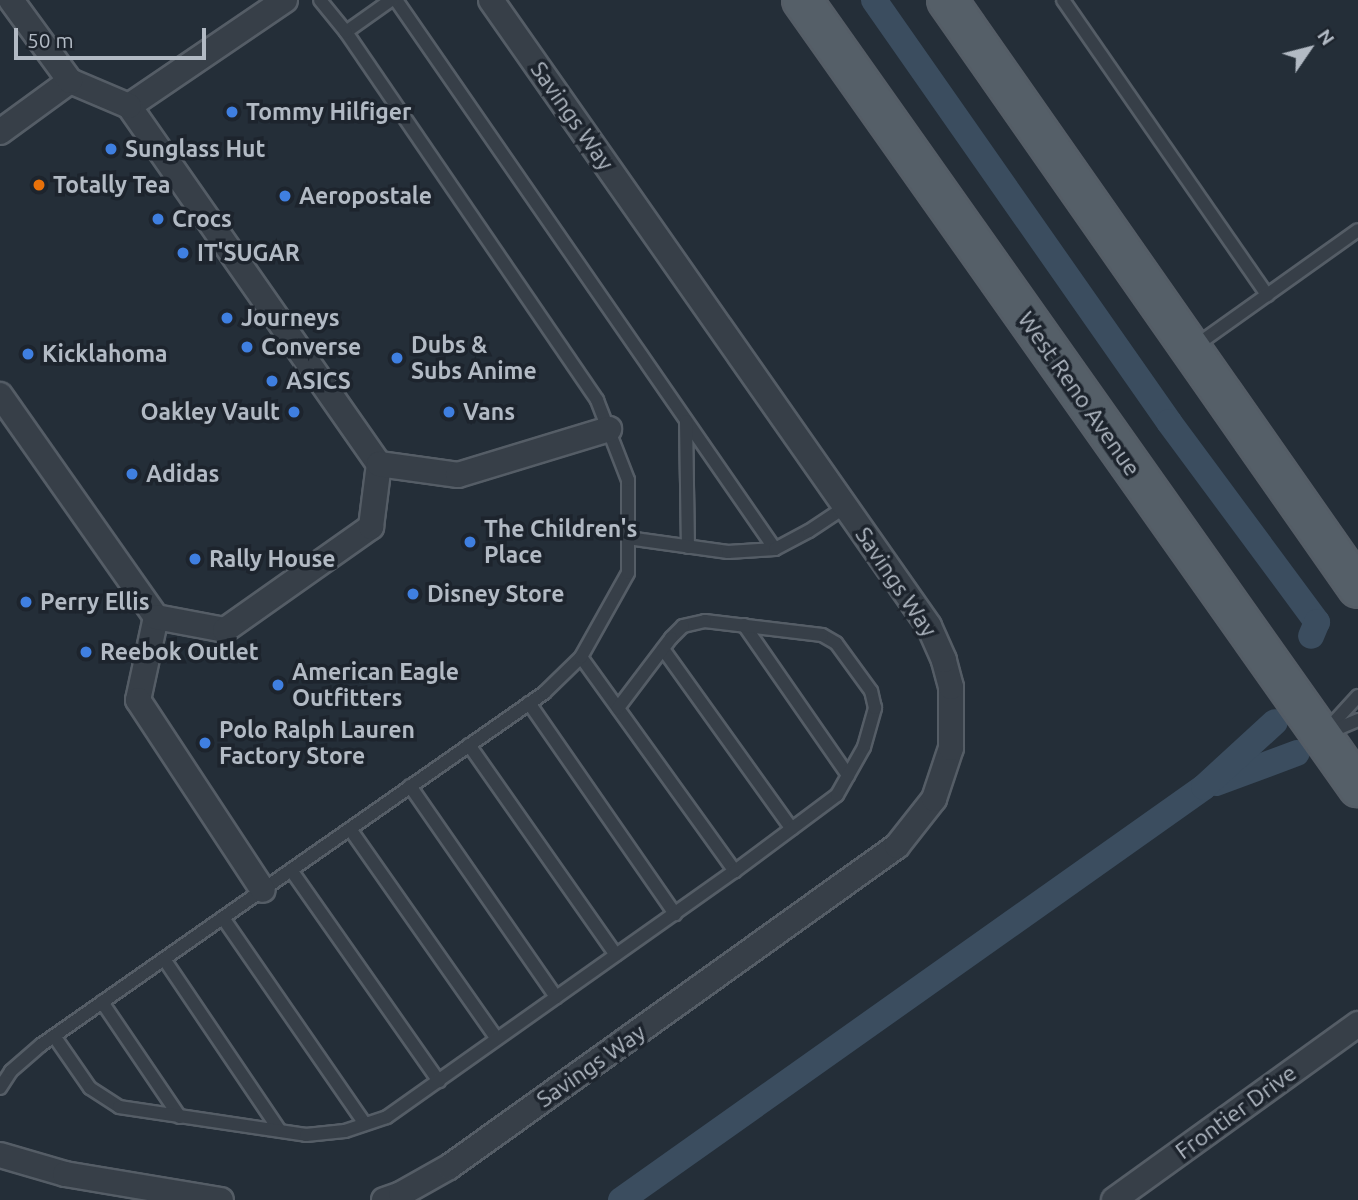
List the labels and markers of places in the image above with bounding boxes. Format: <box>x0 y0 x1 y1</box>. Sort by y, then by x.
place label: Tommy Hilfiger <box>246 98 411 126</box>
marker: Tommy Hilfiger <box>224 104 240 120</box>
place label: Sunglass Hut <box>125 135 265 163</box>
marker: Sunglass Hut <box>103 141 119 157</box>
place label: Totally Tea <box>53 171 170 199</box>
marker: Totally Tea <box>31 177 47 193</box>
place label: Aeropostale <box>299 182 432 210</box>
marker: Aeropostale <box>277 188 293 204</box>
place label: Crocs <box>172 205 232 233</box>
marker: Crocs <box>150 211 166 227</box>
place label: IT'SUGAR <box>197 239 300 267</box>
marker: IT'SUGAR <box>175 245 191 261</box>
place label: Journeys <box>241 304 339 332</box>
marker: Journeys <box>219 310 235 326</box>
place label: Dubs & Subs Anime <box>411 331 537 385</box>
place label: Converse <box>261 333 361 361</box>
marker: Converse <box>239 339 255 355</box>
place label: Kicklahoma <box>42 340 168 368</box>
marker: Kicklahoma <box>20 346 36 362</box>
marker: Dubs & Subs Anime <box>389 350 405 366</box>
place label: ASICS <box>286 367 351 395</box>
marker: ASICS <box>264 373 280 389</box>
place label: Oakley Vault <box>141 398 280 426</box>
place label: Vans <box>463 398 515 426</box>
marker: Oakley Vault <box>286 404 302 420</box>
marker: Vans <box>441 404 457 420</box>
place label: Adidas <box>146 460 219 488</box>
marker: Adidas <box>124 466 140 482</box>
place label: The Children's Place <box>484 515 637 569</box>
marker: The Children's Place <box>462 534 478 550</box>
place label: Rally House <box>209 545 336 573</box>
marker: Rally House <box>187 551 203 567</box>
place label: Disney Store <box>427 580 564 608</box>
marker: Disney Store <box>405 586 421 602</box>
place label: Perry Ellis <box>40 588 150 616</box>
marker: Perry Ellis <box>18 594 34 610</box>
place label: Reebok Outlet <box>100 638 259 666</box>
marker: Reebok Outlet <box>78 644 94 660</box>
place label: American Eagle Outfitters <box>292 658 459 712</box>
marker: American Eagle Outfitters <box>270 677 286 693</box>
place label: Polo Ralph Lauren Factory Store <box>219 716 415 770</box>
marker: Polo Ralph Lauren Factory Store <box>197 735 213 751</box>

